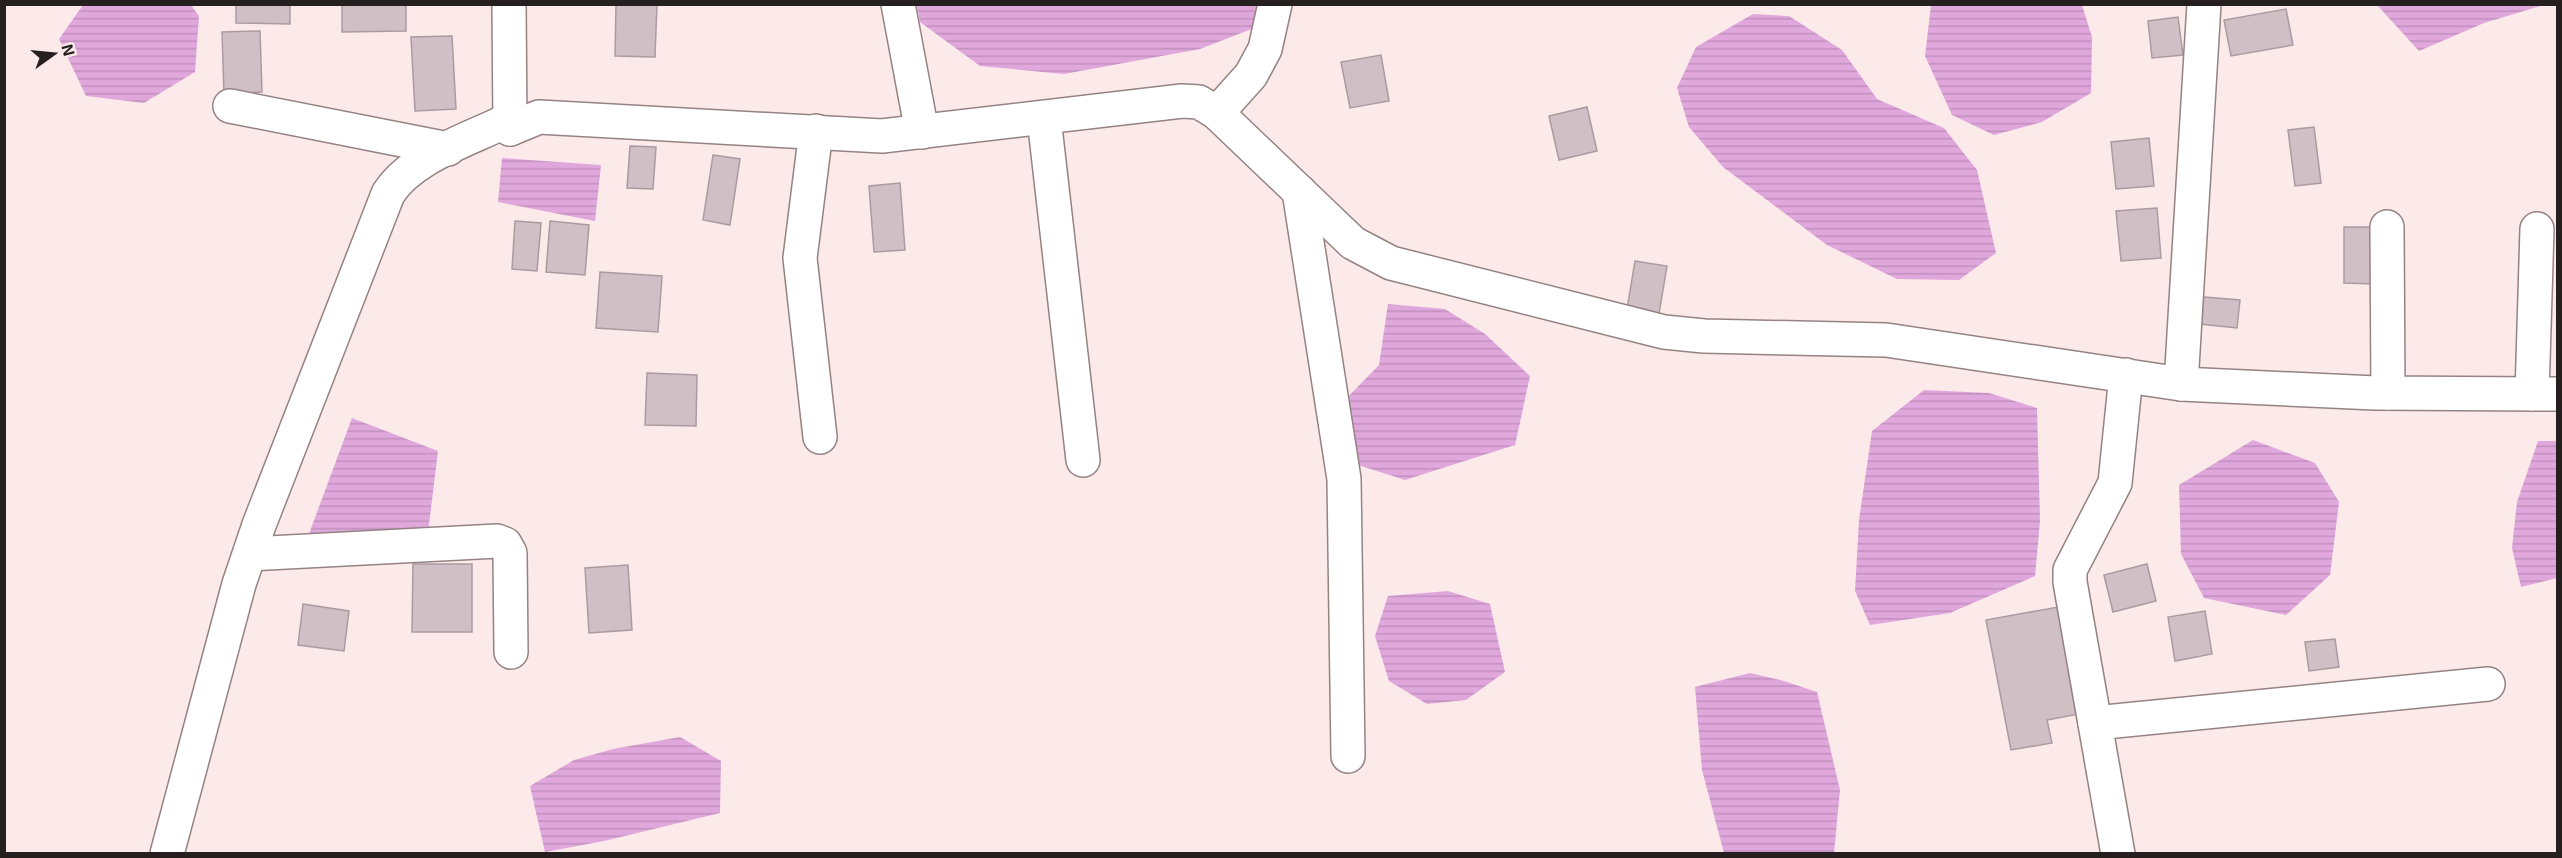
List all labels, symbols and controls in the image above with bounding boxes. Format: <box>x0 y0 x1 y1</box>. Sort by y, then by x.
north arrow <box>24 24 84 84</box>
text: N <box>58 42 80 58</box>

